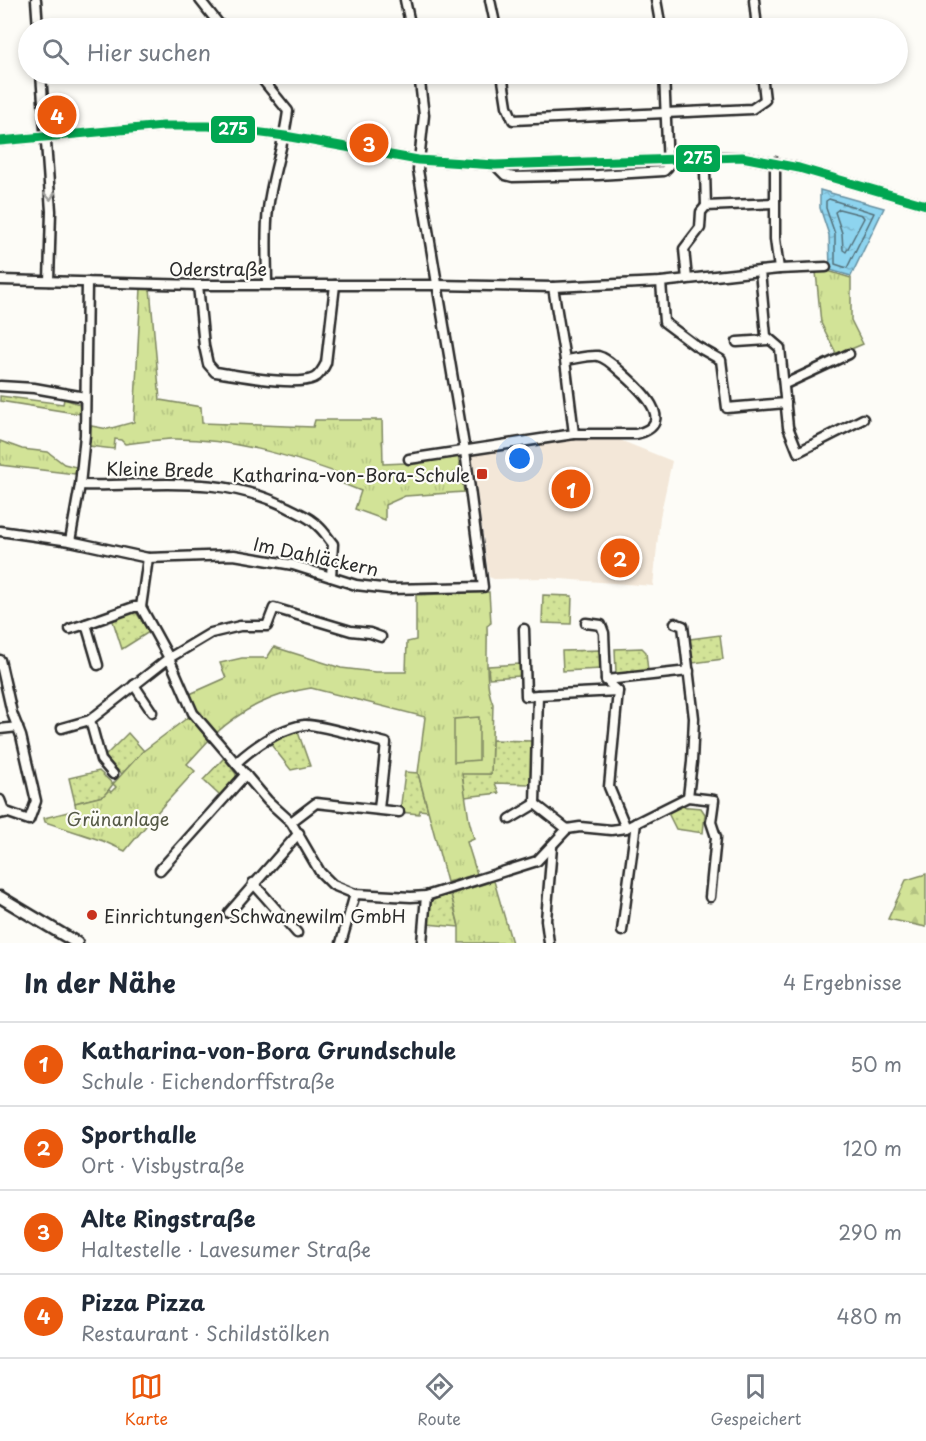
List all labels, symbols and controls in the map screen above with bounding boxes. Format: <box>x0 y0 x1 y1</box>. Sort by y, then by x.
search box <box>18 18 908 84</box>
icon: search <box>39 35 72 68</box>
text: Hier suchen <box>87 35 211 68</box>
pin: 4 <box>38 92 76 138</box>
line badge: 275 <box>210 115 256 144</box>
text: 275 <box>218 116 248 140</box>
pin: 3 <box>350 120 388 166</box>
line badge: 275 <box>675 144 721 173</box>
text: 275 <box>683 145 713 169</box>
one-way arrow <box>43 191 56 200</box>
street label: Oderstraße <box>169 255 267 282</box>
your location <box>505 444 534 473</box>
street label: Kleine Brede <box>106 455 214 483</box>
place label: Katharina-von-Bora-Schule <box>232 461 470 488</box>
pin: 1 <box>552 466 590 512</box>
marker: Katharina-von-Bora-Schule <box>475 467 489 481</box>
street label: Im Dahläckern <box>251 530 381 582</box>
pin: 2 <box>600 536 640 580</box>
park label: Grünanlage <box>67 805 169 832</box>
place label: Einrichtungen Schwanewilm GmbH <box>104 902 406 929</box>
marker: Einrichtungen Schwanewilm GmbH <box>85 908 99 922</box>
text: In der Nähe <box>24 963 176 1002</box>
text: 4 Ergebnisse <box>783 967 902 997</box>
text: Katharina-von-Bora Grundschule <box>81 1033 456 1066</box>
text: 1 <box>39 1049 48 1079</box>
text: 50 m <box>850 1049 902 1079</box>
text: Schule · Eichendorffstraße <box>81 1066 335 1096</box>
text: Sporthalle <box>81 1117 197 1150</box>
text: 2 <box>36 1133 51 1163</box>
text: 120 m <box>843 1133 902 1163</box>
text: Ort · Visbystraße <box>81 1150 245 1180</box>
text: Alte Ringstraße <box>81 1201 256 1234</box>
text: 3 <box>37 1217 50 1247</box>
text: 290 m <box>838 1217 902 1247</box>
text: Haltestelle · Lavesumer Straße <box>81 1234 371 1264</box>
text: Pizza Pizza <box>81 1285 205 1318</box>
text: 4 <box>37 1301 50 1331</box>
text: 480 m <box>837 1301 902 1331</box>
text: Restaurant · Schildstölken <box>81 1318 330 1348</box>
tab: Karte <box>125 1370 168 1430</box>
tab: Route <box>417 1370 461 1430</box>
tab: Gespeichert <box>710 1370 801 1430</box>

